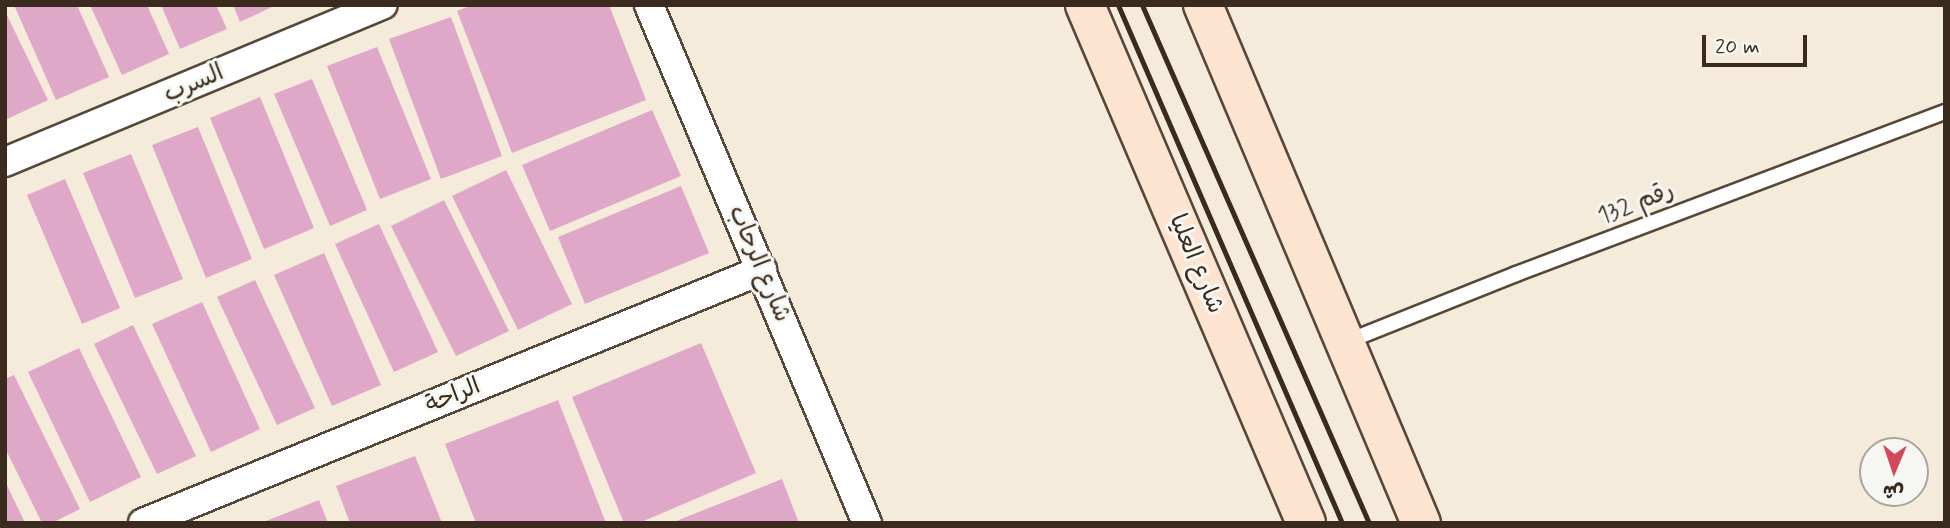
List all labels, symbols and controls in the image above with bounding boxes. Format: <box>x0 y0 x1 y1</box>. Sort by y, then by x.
scale bar <box>1705 21 1810 65</box>
text: 20 m <box>1715 33 1760 61</box>
street label: السرب <box>160 59 228 109</box>
street label: رقم 132 <box>1594 176 1678 232</box>
street label: شارع الرحاب <box>722 202 796 326</box>
street label: شارع العليا <box>1162 210 1230 318</box>
street label: الراحة <box>421 372 485 420</box>
north arrow <box>1859 437 1929 507</box>
text: ش <box>1882 479 1904 504</box>

